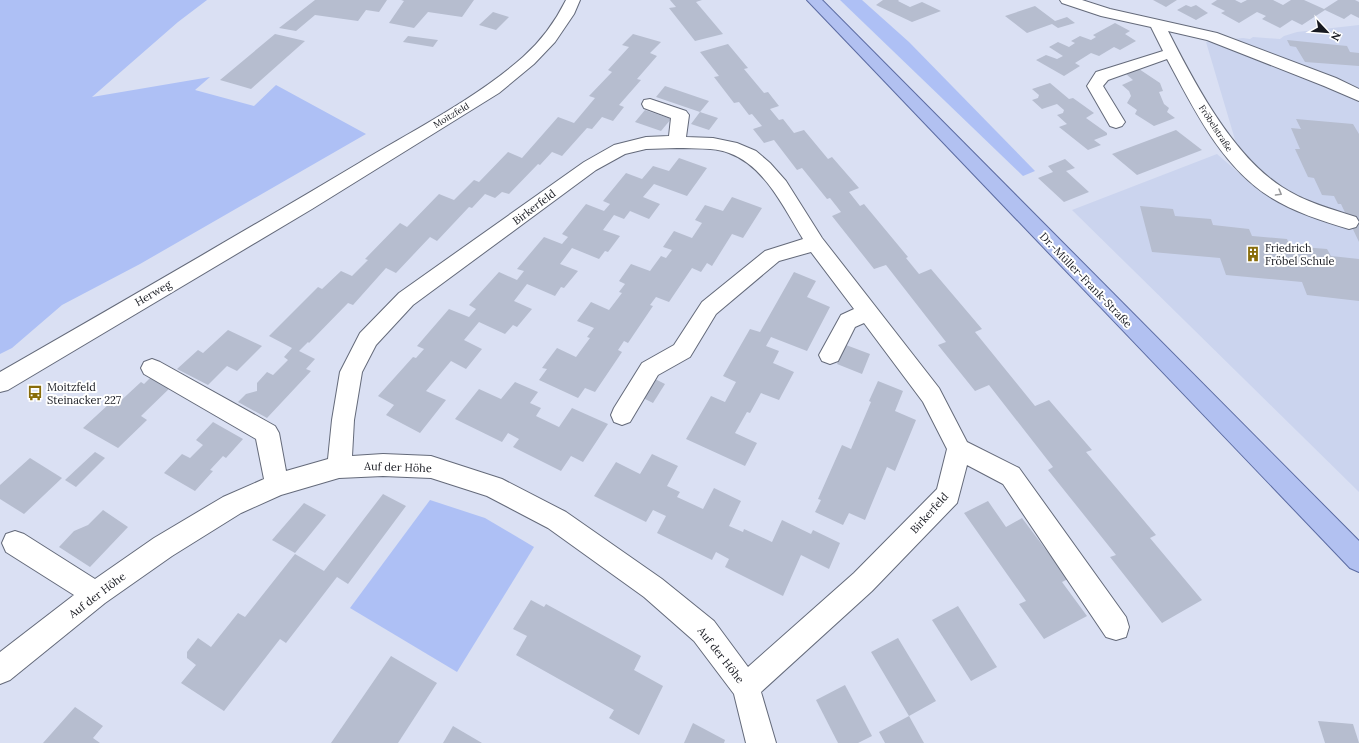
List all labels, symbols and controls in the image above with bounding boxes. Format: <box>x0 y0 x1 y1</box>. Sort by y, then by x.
north arrow <box>1307 12 1347 52</box>
text: N <box>1328 29 1344 44</box>
street label: Moitzfeld <box>431 100 471 130</box>
street label: Fröbelstraße <box>1197 103 1235 154</box>
street label: Birkerfeld <box>510 186 559 228</box>
one-way arrow <box>1274 188 1282 196</box>
street label: Dr.-Müller-Frank-Straße <box>1037 229 1135 331</box>
place label: Friedrich Fröbel Schule <box>1265 241 1335 268</box>
building icon: Friedrich Fröbel Schule <box>1244 245 1262 263</box>
street label: Herweg <box>132 277 175 309</box>
place label: Moitzfeld Steinacker 227 <box>47 380 121 407</box>
bus stop icon: Moitzfeld Steinacker 227 <box>26 384 44 402</box>
street label: Auf der Höhe <box>363 459 432 475</box>
street label: Birkerfeld <box>907 489 951 536</box>
street label: Auf der Höhe <box>65 569 128 622</box>
street label: Auf der Höhe <box>694 623 747 686</box>

